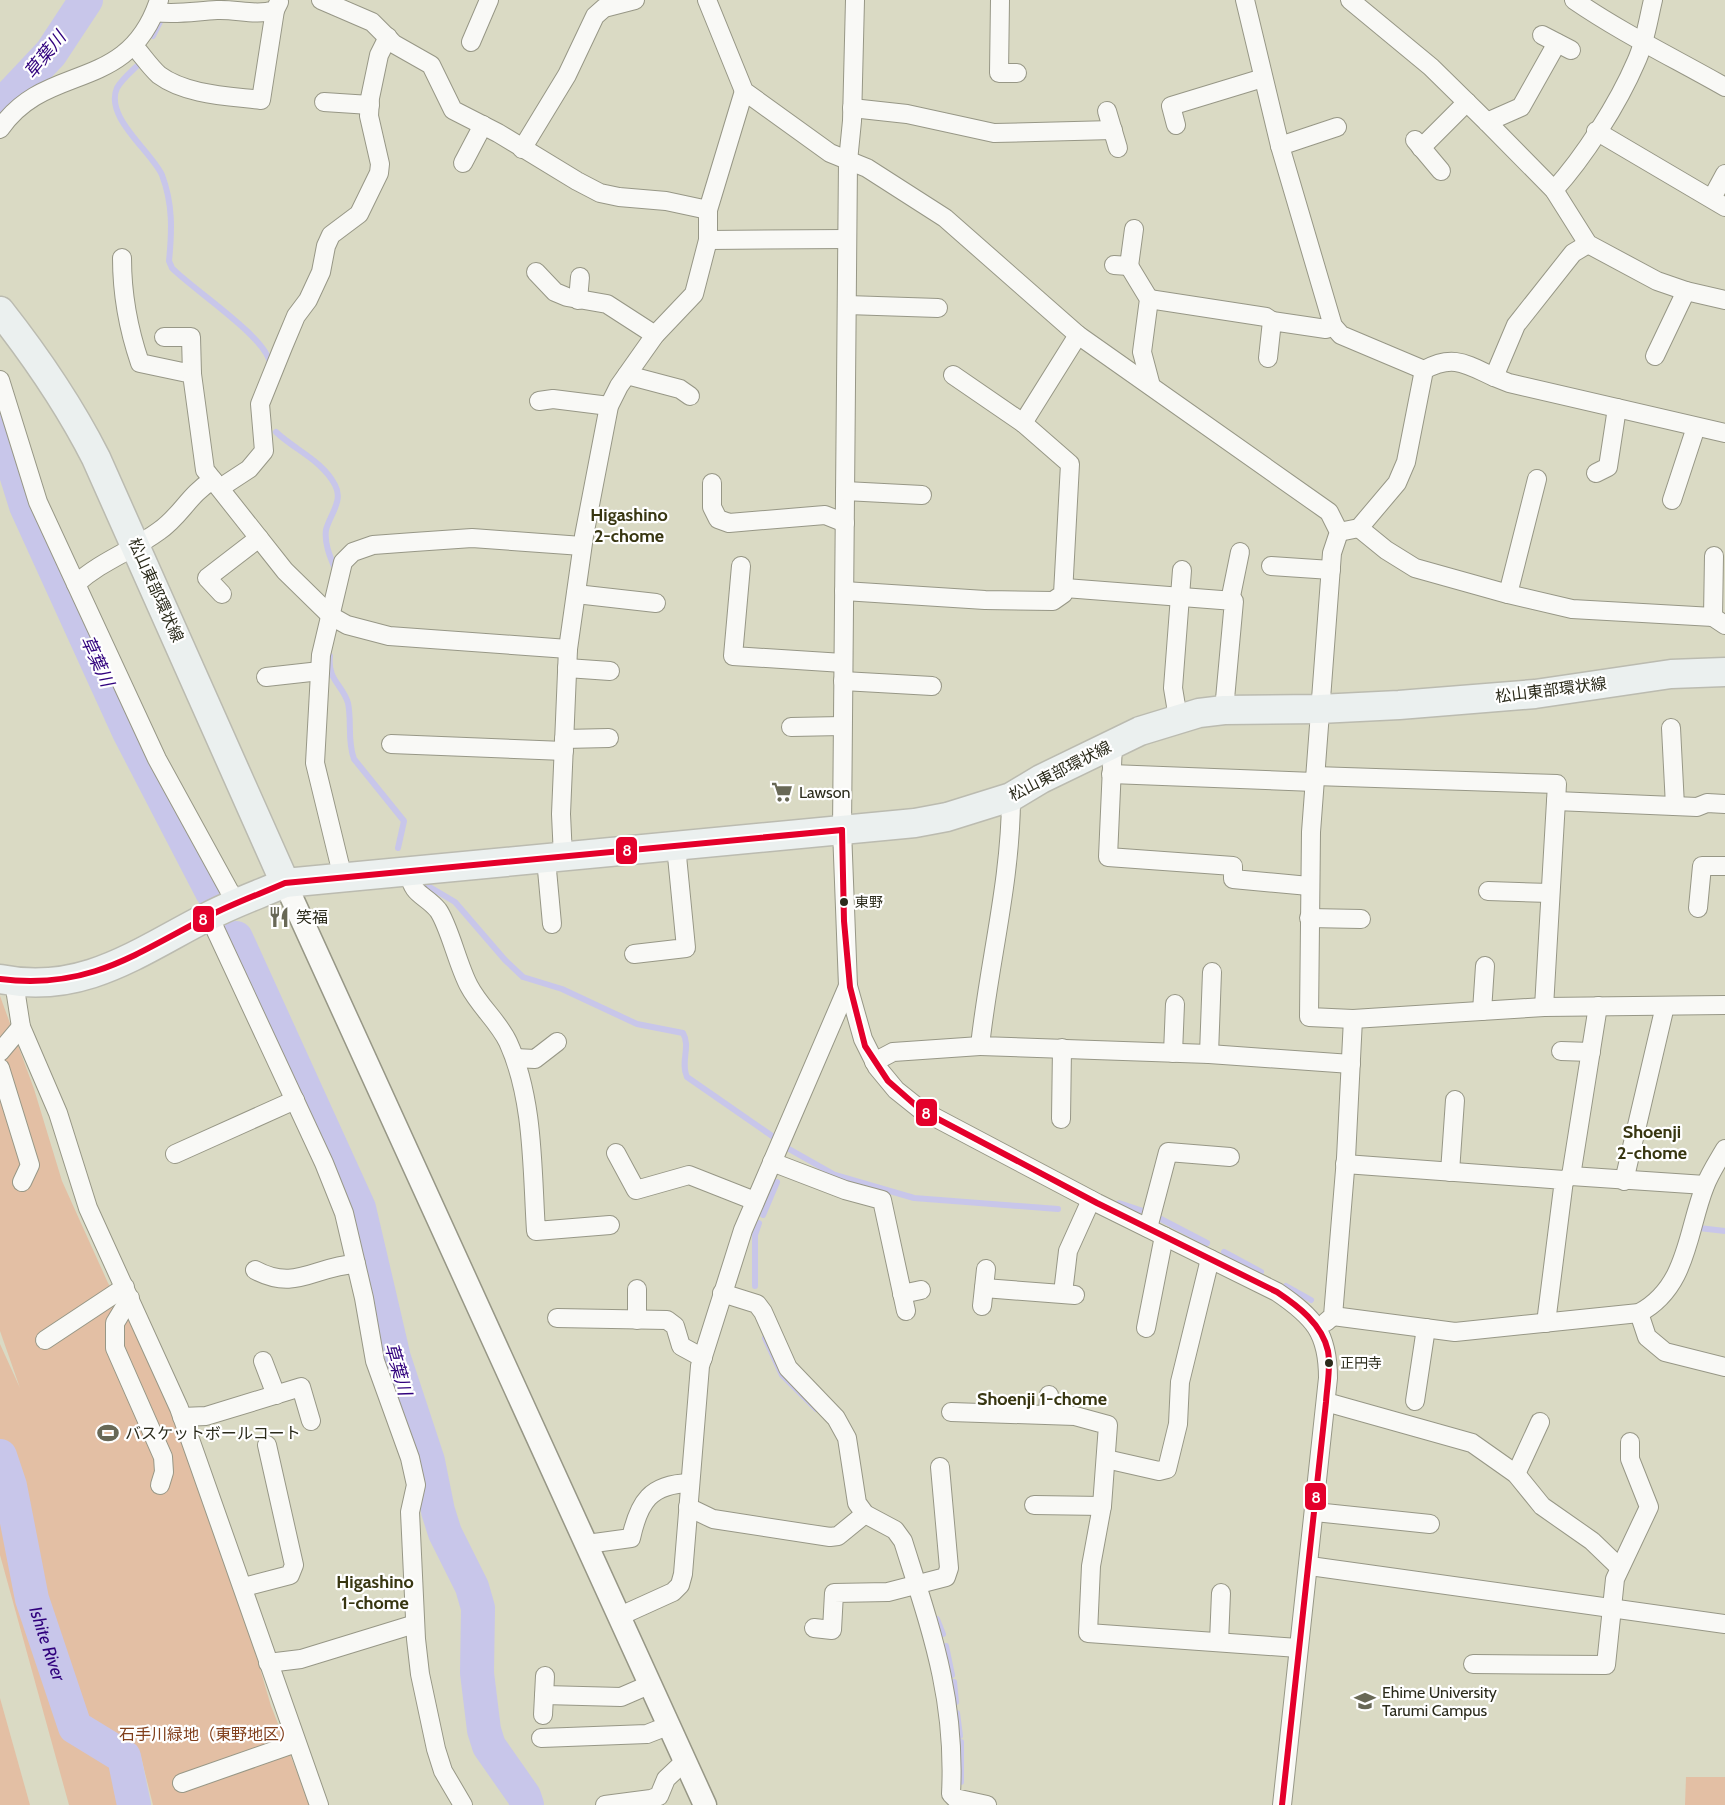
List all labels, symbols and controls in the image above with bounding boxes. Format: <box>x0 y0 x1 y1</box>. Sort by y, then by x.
water label: 草葉川 <box>19 26 72 83</box>
district label: Higashino 2-chome <box>590 504 668 547</box>
street label: 松山東部環状線 <box>125 535 187 645</box>
water label: 草葉川 <box>76 632 119 692</box>
street label: 松山東部環状線 <box>1494 674 1608 706</box>
street label: 松山東部環状線 <box>1006 737 1114 805</box>
supermarket icon: Lawson <box>770 780 794 804</box>
place label: Lawson <box>799 783 851 802</box>
line badge: 8 <box>615 836 638 865</box>
text: 8 <box>622 841 632 860</box>
place label: 東野 <box>855 893 883 911</box>
marker: 東野 <box>838 896 850 908</box>
line badge: 8 <box>192 905 215 933</box>
restaurant icon: 笑福 <box>267 905 291 929</box>
place label: 笑福 <box>296 908 328 927</box>
text: 8 <box>198 910 208 929</box>
line badge: 8 <box>915 1098 938 1127</box>
text: 8 <box>921 1104 931 1123</box>
district label: Shoenji 2-chome <box>1617 1121 1687 1164</box>
water label: 草葉川 <box>380 1340 417 1400</box>
place label: 正円寺 <box>1340 1354 1382 1372</box>
marker: 正円寺 <box>1323 1357 1335 1369</box>
district label: Shoenji 1-chome <box>977 1388 1107 1410</box>
sports icon: バスケットボールコート <box>96 1421 120 1445</box>
place label: バスケットボールコート <box>125 1424 301 1443</box>
line badge: 8 <box>1304 1482 1327 1511</box>
text: 8 <box>1311 1488 1321 1507</box>
district label: Higashino 1-chome <box>336 1571 414 1614</box>
water label: Ishite River <box>24 1604 70 1685</box>
place label: Ehime University Tarumi Campus <box>1382 1683 1497 1720</box>
school or university icon: Ehime University Tarumi Campus <box>1353 1689 1377 1713</box>
park label: 石手川緑地（東野地区） <box>119 1725 295 1744</box>

